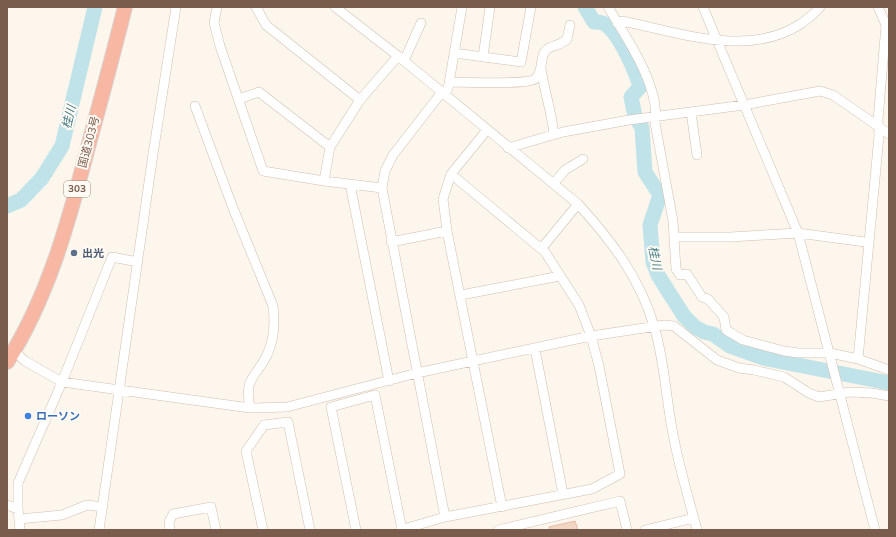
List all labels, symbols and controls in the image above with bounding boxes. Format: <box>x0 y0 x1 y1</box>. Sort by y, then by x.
water label: 桂川 <box>59 102 80 130</box>
street label: 国道303号 <box>75 115 103 169</box>
road number: 303 <box>64 181 90 197</box>
water label: 桂川 <box>645 245 666 273</box>
place label: 出光 <box>82 246 104 261</box>
marker: 出光 <box>69 248 79 258</box>
place label: ローソン <box>36 409 80 424</box>
marker: ローソン <box>23 411 33 421</box>

